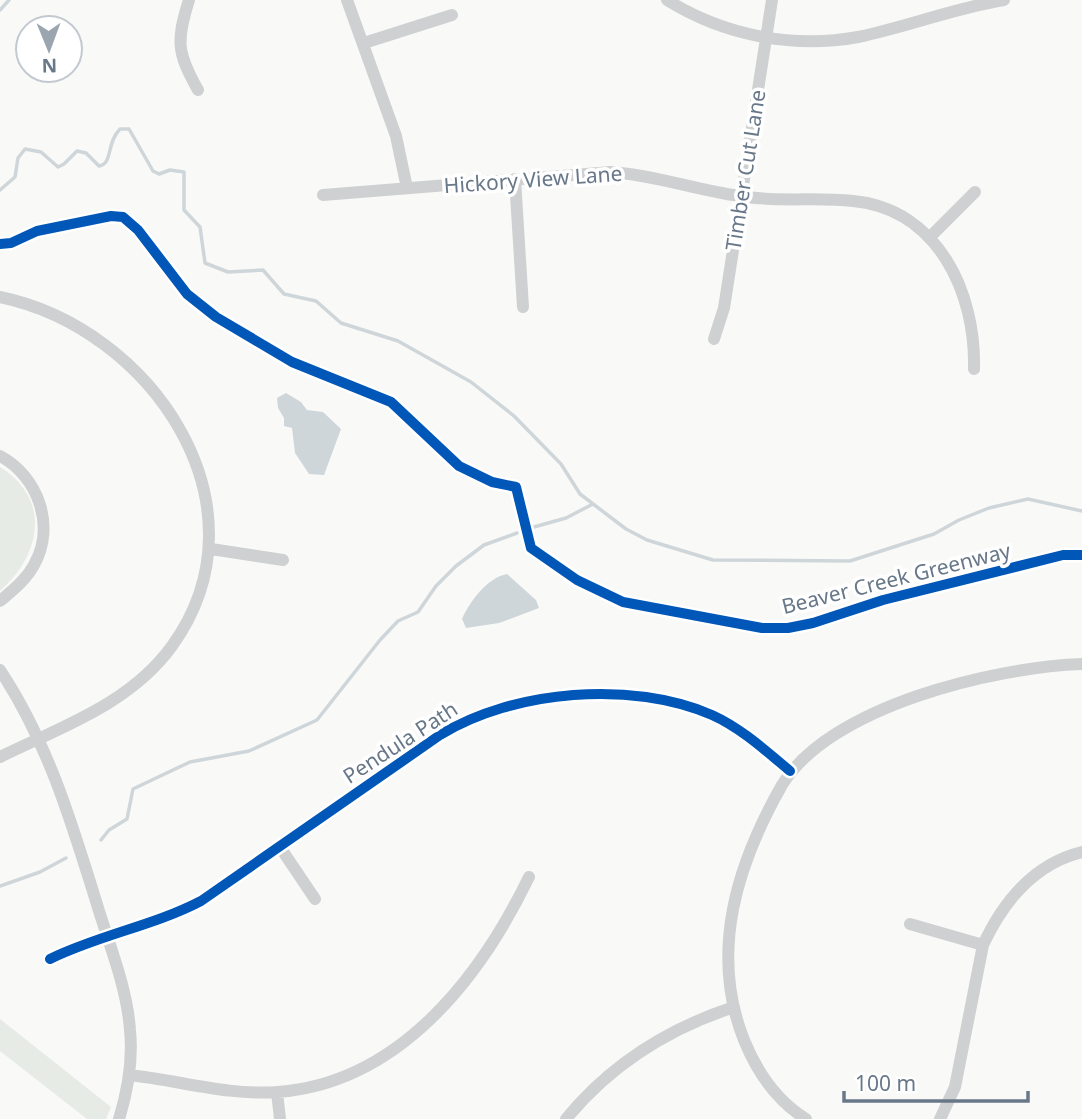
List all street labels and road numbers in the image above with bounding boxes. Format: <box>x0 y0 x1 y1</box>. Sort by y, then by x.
street label: Timber Cut Lane <box>718 88 772 252</box>
street label: Hickory View Lane <box>443 159 623 199</box>
street label: Beaver Creek Greenway <box>779 536 1014 620</box>
street label: Pendula Path <box>337 695 463 789</box>

